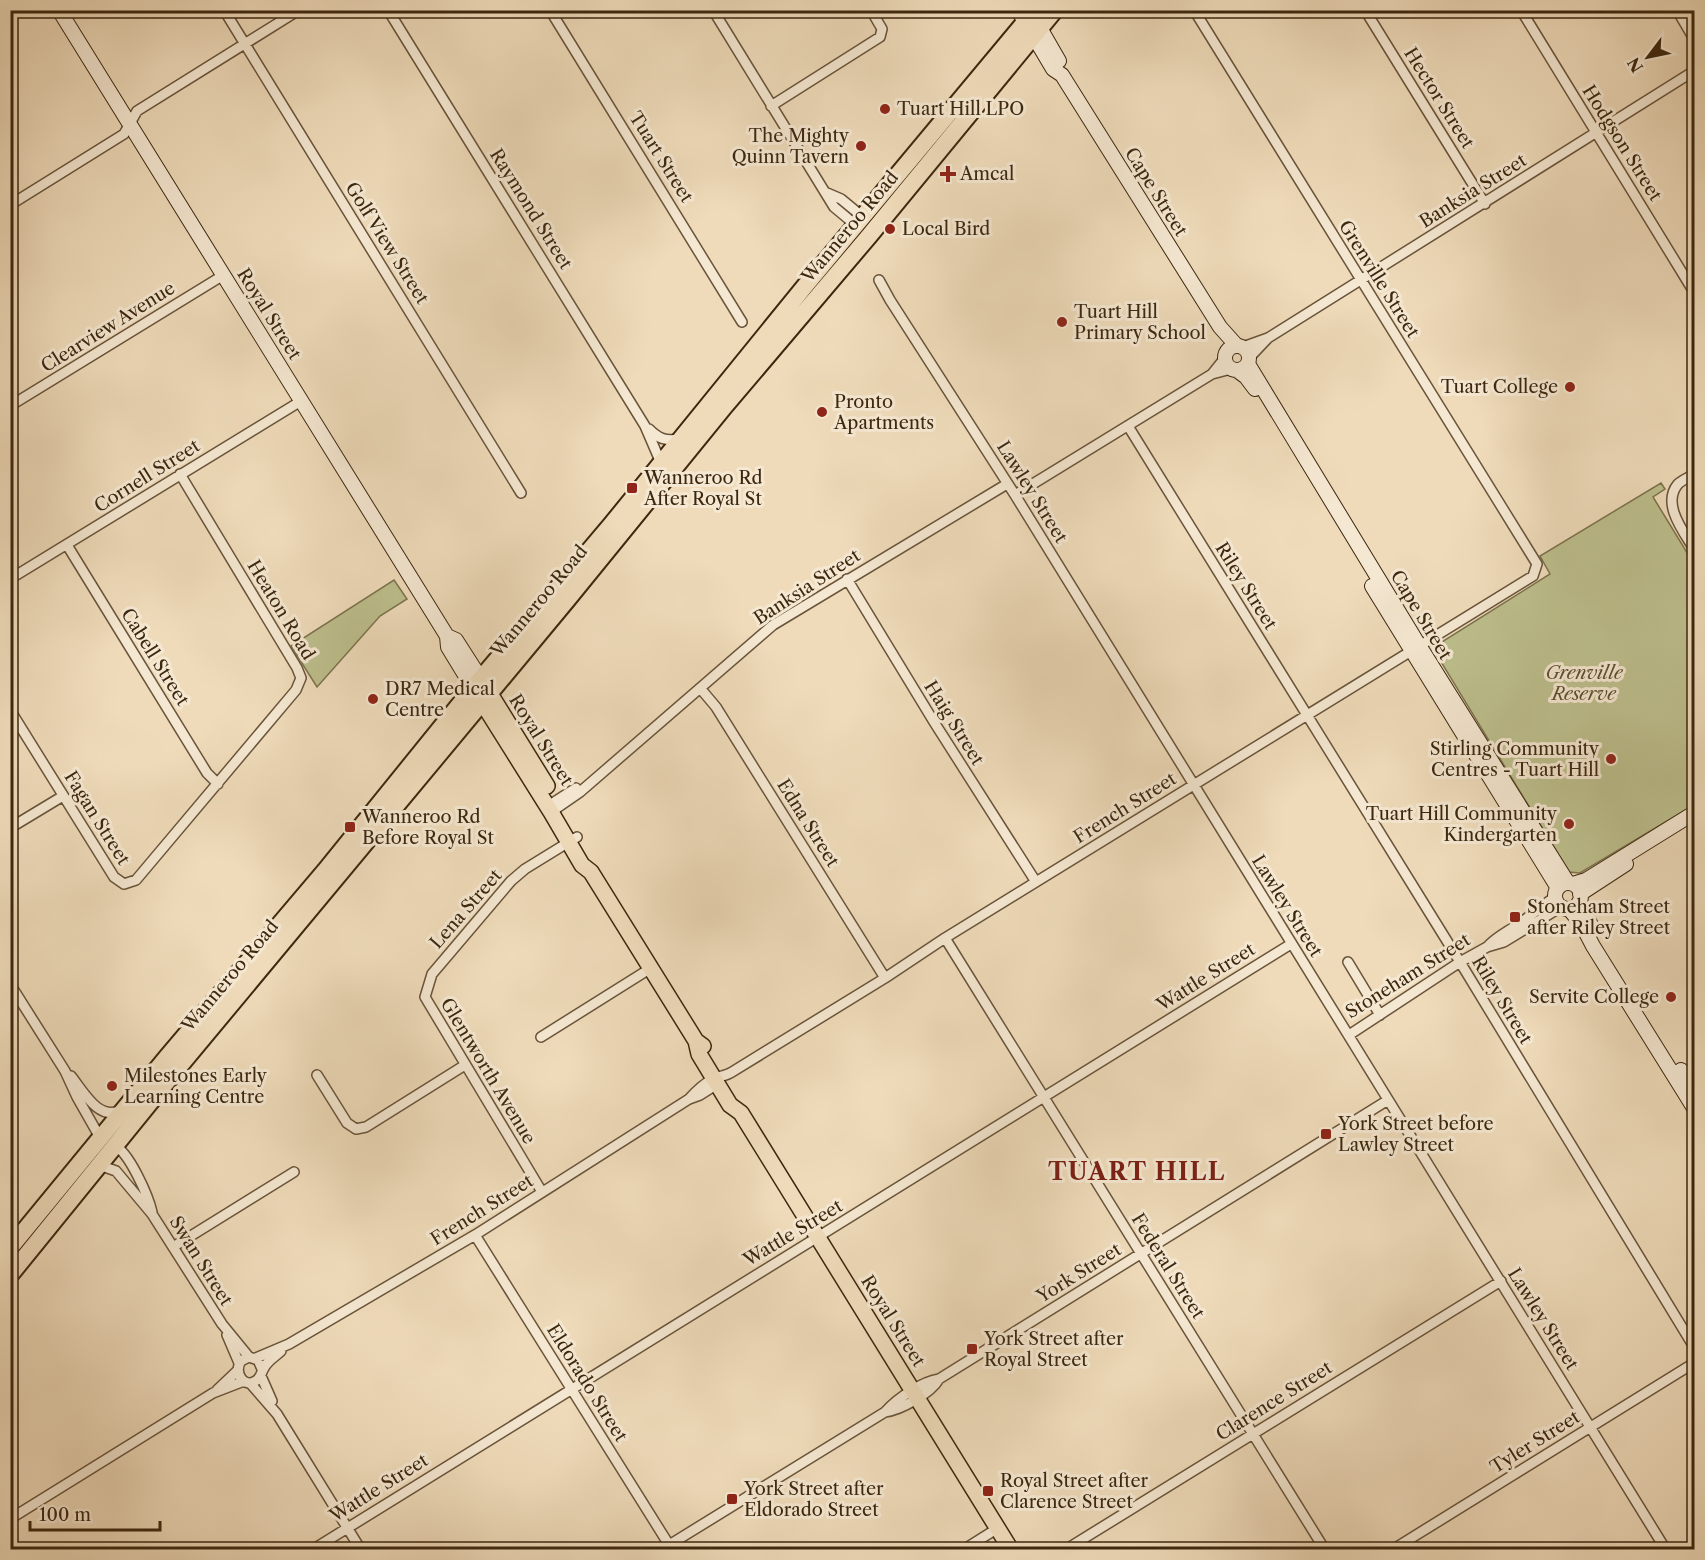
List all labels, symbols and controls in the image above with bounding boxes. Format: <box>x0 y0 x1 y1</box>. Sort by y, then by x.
north arrow <box>1618 27 1678 87</box>
street label: Hector Street <box>1399 43 1479 153</box>
text: N <box>1623 54 1647 76</box>
street label: Hodgson Street <box>1578 81 1667 206</box>
place label: Tuart Hill LPO <box>897 98 1024 120</box>
marker: Tuart Hill LPO <box>878 102 892 116</box>
street label: Tuart Street <box>624 107 698 207</box>
place label: The Mighty Quinn Tavern <box>732 125 850 168</box>
marker: The Mighty Quinn Tavern <box>854 139 868 153</box>
street label: Cape Street <box>1120 144 1192 241</box>
street label: Raymond Street <box>485 145 577 274</box>
street label: Banksia Street <box>1415 149 1531 233</box>
place label: Amcal <box>959 163 1014 185</box>
street label: Wanneroo Road <box>796 167 903 288</box>
marker: Amcal <box>941 167 955 181</box>
street label: Golf View Street <box>341 178 434 309</box>
street label: Grenville Street <box>1334 216 1424 342</box>
place label: Local Bird <box>902 218 990 240</box>
marker: Local Bird <box>883 222 897 236</box>
street label: Royal Street <box>232 264 306 364</box>
street label: Clearview Avenue <box>37 277 179 377</box>
place label: Tuart Hill Primary School <box>1074 301 1206 344</box>
marker: Tuart Hill Primary School <box>1055 315 1069 329</box>
place label: Tuart College <box>1441 376 1558 398</box>
marker: Tuart College <box>1563 380 1577 394</box>
place label: Pronto Apartments <box>833 391 934 434</box>
marker: Pronto Apartments <box>815 405 829 419</box>
street label: Cornell Street <box>90 434 204 517</box>
street label: Lawley Street <box>992 437 1072 548</box>
place label: Wanneroo Rd After Royal St <box>643 467 763 510</box>
marker: Wanneroo Rd After Royal St <box>625 481 639 495</box>
street label: Riley Street <box>1210 538 1282 634</box>
street label: Wanneroo Road <box>485 541 592 662</box>
street label: Banksia Street <box>750 544 865 629</box>
street label: Heaton Road <box>243 556 319 664</box>
street label: Cape Street <box>1386 566 1457 664</box>
street label: Cabell Street <box>116 604 194 710</box>
park label: Grenville Reserve <box>1545 662 1624 705</box>
street label: Haig Street <box>919 677 989 770</box>
place label: DR7 Medical Centre <box>385 678 495 721</box>
street label: Royal Street <box>504 690 578 790</box>
marker: DR7 Medical Centre <box>366 692 380 706</box>
place label: Stirling Community Centres - Tuart Hill <box>1430 738 1600 781</box>
marker: Stirling Community Centres - Tuart Hill <box>1604 752 1618 766</box>
street label: Fagan Street <box>59 767 135 870</box>
street label: French Street <box>1070 767 1181 848</box>
street label: Edna Street <box>772 775 844 872</box>
place label: Tuart Hill Community Kindergarten <box>1366 803 1558 846</box>
place label: Wanneroo Rd Before Royal St <box>361 806 495 849</box>
marker: Tuart Hill Community Kindergarten <box>1562 817 1576 831</box>
marker: Wanneroo Rd Before Royal St <box>343 820 357 834</box>
street label: Lawley Street <box>1247 851 1327 962</box>
street label: Lena Street <box>425 864 507 953</box>
place label: Stoneham Street after Riley Street <box>1527 896 1671 939</box>
marker: Stoneham Street after Riley Street <box>1508 910 1522 924</box>
street label: Wanneroo Road <box>176 916 283 1037</box>
street label: Stoneham Street <box>1342 928 1475 1023</box>
street label: Wattle Street <box>1152 938 1260 1016</box>
street label: Riley Street <box>1467 952 1537 1049</box>
place label: Servite College <box>1529 986 1659 1008</box>
marker: Servite College <box>1664 990 1678 1004</box>
street label: Glentworth Avenue <box>436 994 540 1148</box>
place label: Milestones Early Learning Centre <box>124 1065 268 1108</box>
marker: Milestones Early Learning Centre <box>105 1079 119 1093</box>
place label: York Street before Lawley Street <box>1337 1113 1494 1156</box>
marker: York Street before Lawley Street <box>1319 1127 1333 1141</box>
district label: TUART HILL <box>1048 1157 1226 1186</box>
street label: French Street <box>427 1169 538 1250</box>
street label: Wattle Street <box>739 1195 847 1272</box>
street label: Federal Street <box>1127 1209 1210 1323</box>
street label: Swan Street <box>165 1212 238 1310</box>
street label: York Street <box>1032 1238 1126 1308</box>
street label: Lawley Street <box>1503 1264 1583 1375</box>
street label: Royal Street <box>856 1271 930 1371</box>
street label: Eldorado Street <box>542 1320 632 1446</box>
place label: York Street after Royal Street <box>983 1328 1124 1371</box>
marker: York Street after Royal Street <box>965 1342 979 1356</box>
street label: Clarence Street <box>1212 1356 1337 1446</box>
street label: Tyler Street <box>1486 1406 1584 1478</box>
street label: Wattle Street <box>325 1449 433 1527</box>
place label: Royal Street after Clarence Street <box>1000 1470 1149 1513</box>
place label: York Street after Eldorado Street <box>743 1478 884 1521</box>
marker: Royal Street after Clarence Street <box>981 1484 995 1498</box>
marker: York Street after Eldorado Street <box>725 1492 739 1506</box>
scale bar <box>30 1494 160 1532</box>
text: 100 m <box>39 1504 91 1526</box>

